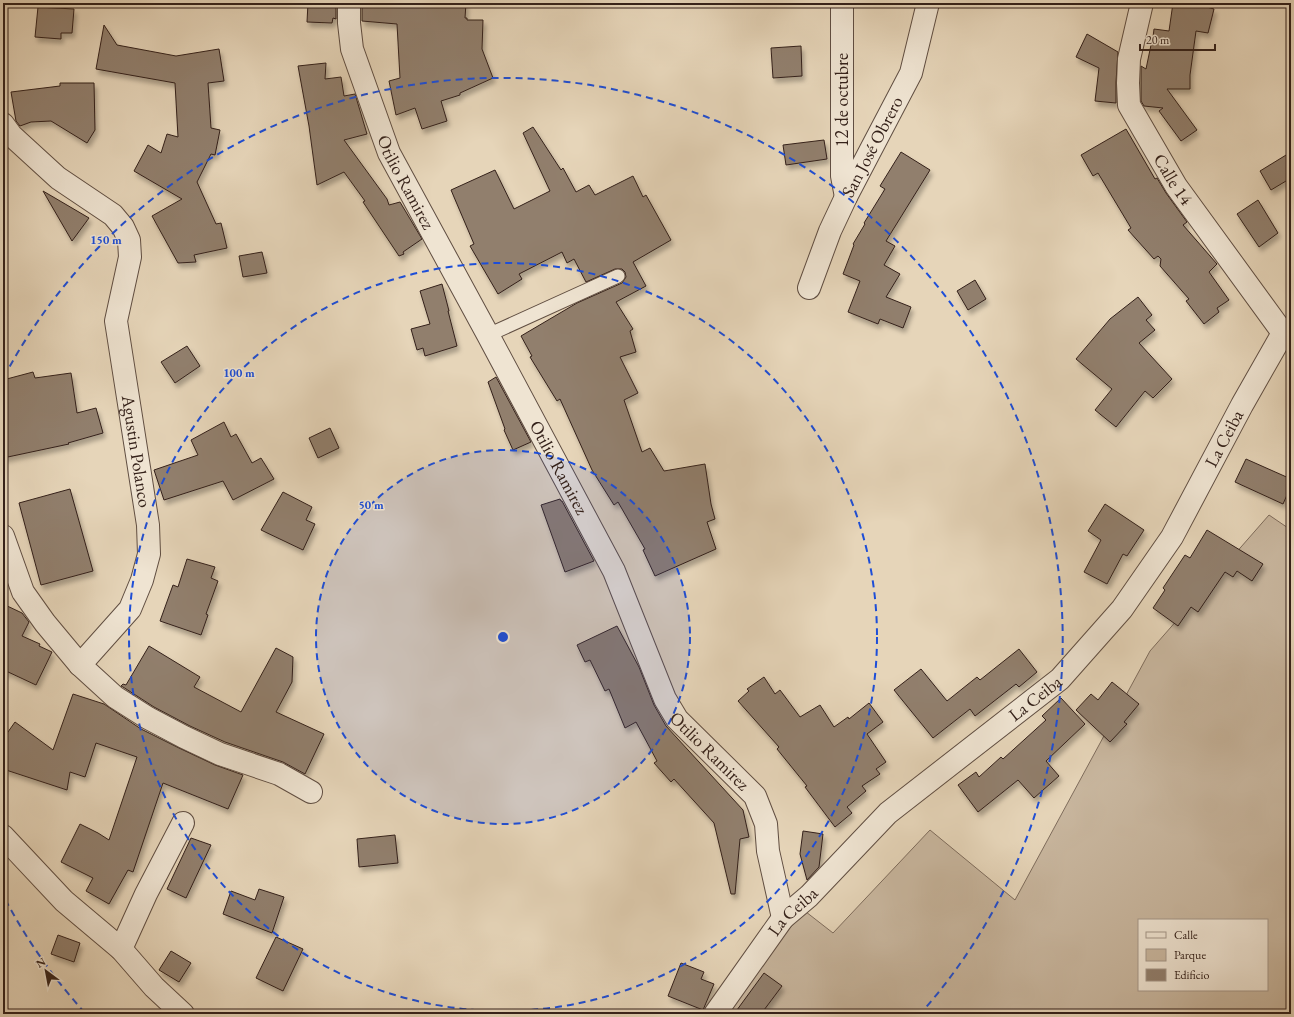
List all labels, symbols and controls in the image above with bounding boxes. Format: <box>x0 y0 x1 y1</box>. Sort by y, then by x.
scale bar <box>1140 26 1215 52</box>
text: 20 m <box>1146 32 1170 48</box>
street label: 12 de octubre <box>830 53 853 147</box>
street label: San José Obrero <box>836 92 908 201</box>
street label: Otilio Ramirez <box>373 132 440 233</box>
street label: Calle 14 <box>1149 149 1198 210</box>
text: 150 m <box>90 232 122 248</box>
text: 100 m <box>223 365 255 381</box>
street label: Agustin Polanco <box>117 392 157 509</box>
street label: La Ceiba <box>1199 405 1249 471</box>
street label: Otilio Ramirez <box>525 416 594 519</box>
text: 50 m <box>358 497 384 513</box>
centre of rings <box>496 630 510 644</box>
street label: La Ceiba <box>1004 669 1067 726</box>
street label: Otilio Ramirez <box>665 706 755 795</box>
street label: La Ceiba <box>762 881 823 940</box>
legend <box>1138 919 1268 991</box>
text: Calle <box>1174 927 1198 943</box>
text: Parque <box>1174 947 1206 963</box>
north arrow <box>26 951 66 991</box>
text: N <box>33 954 48 971</box>
text: Edificio <box>1174 967 1210 983</box>

